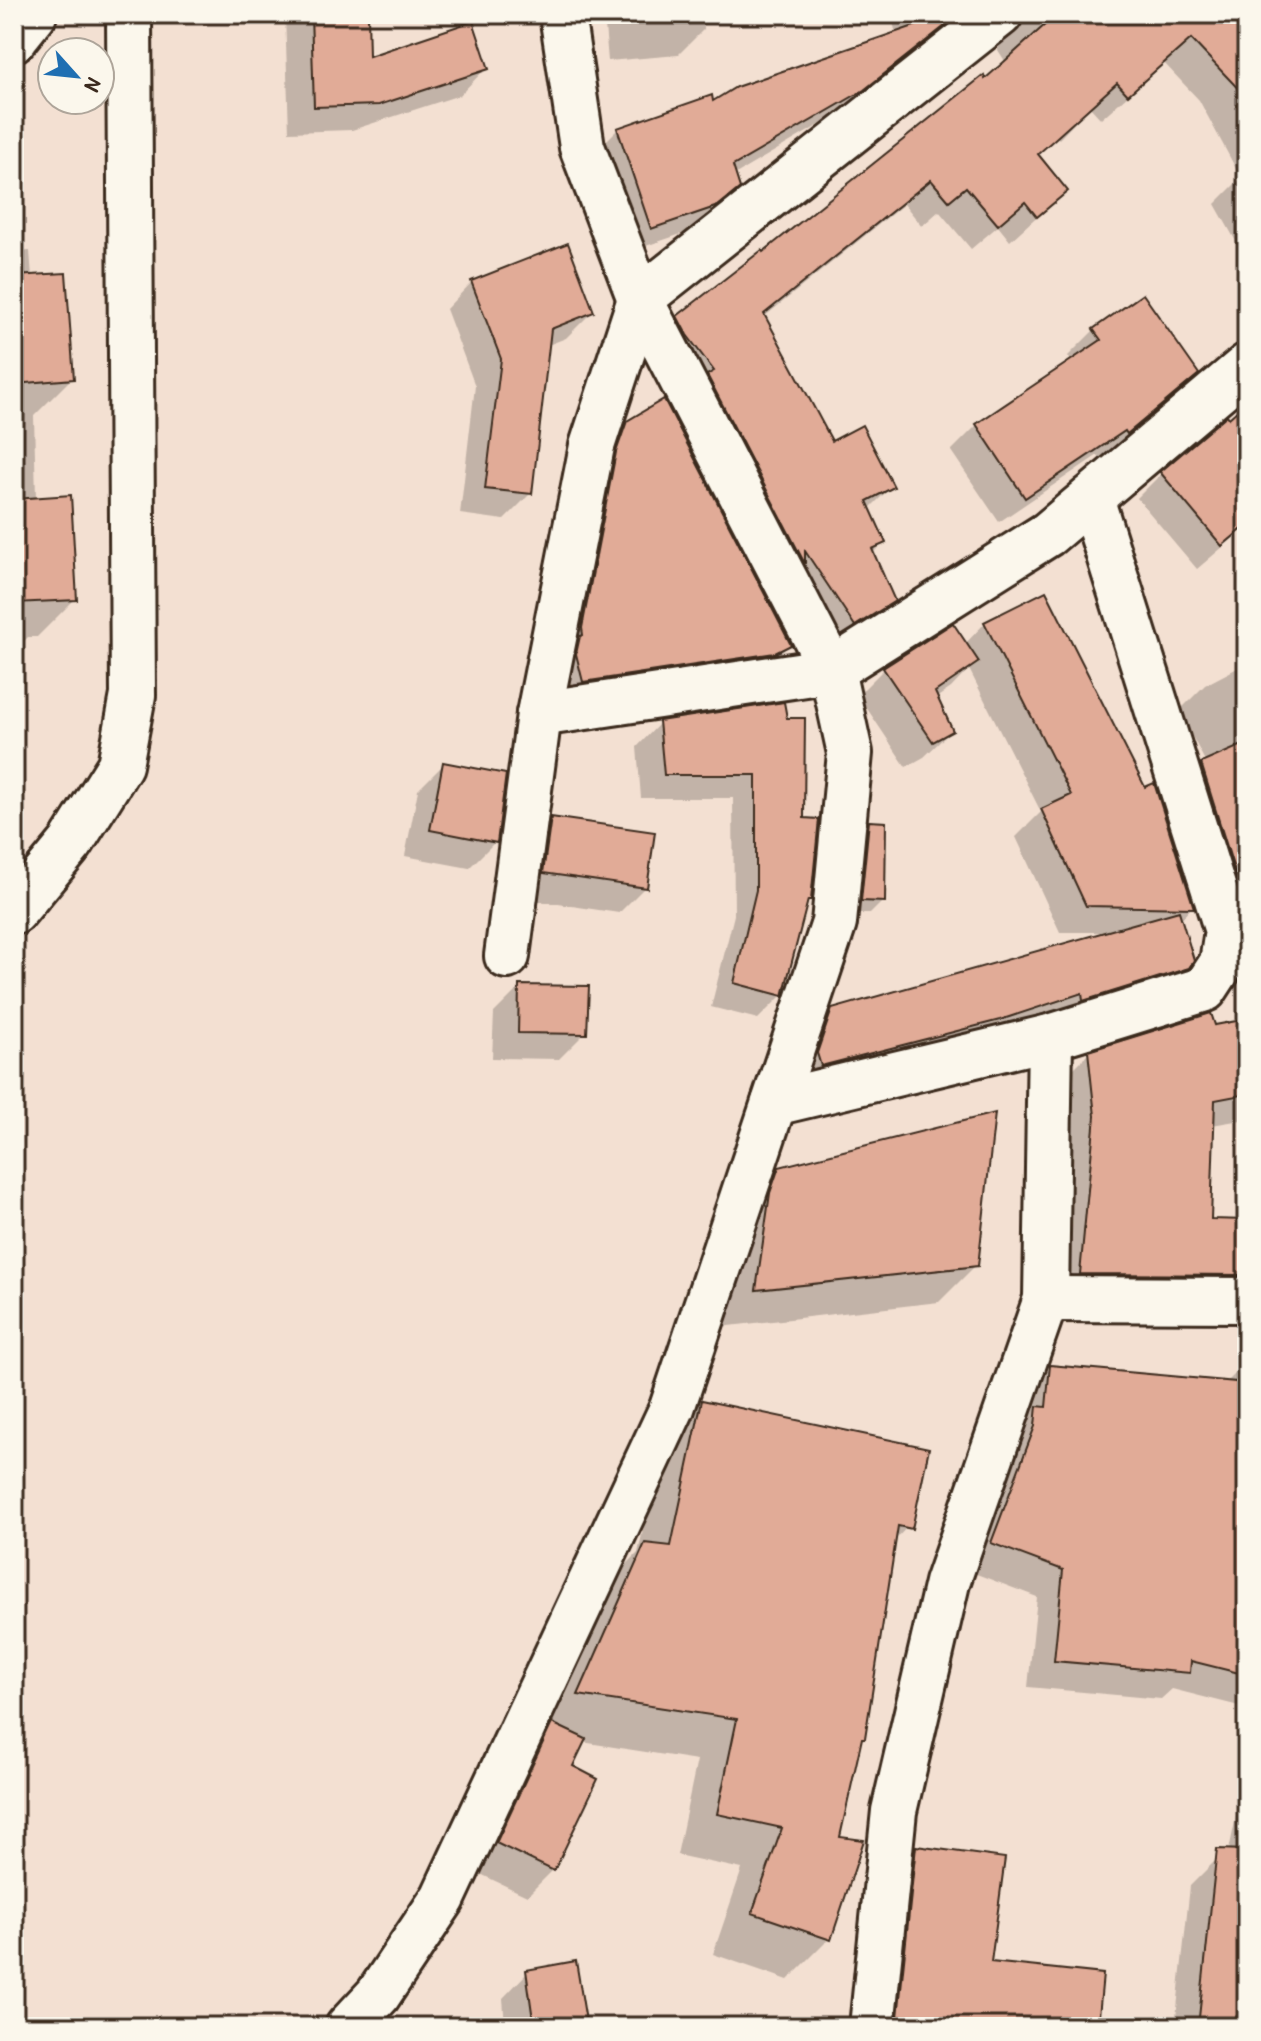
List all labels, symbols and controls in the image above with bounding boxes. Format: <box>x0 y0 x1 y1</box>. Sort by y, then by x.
north arrow <box>36 36 116 116</box>
text: N <box>78 73 110 97</box>

